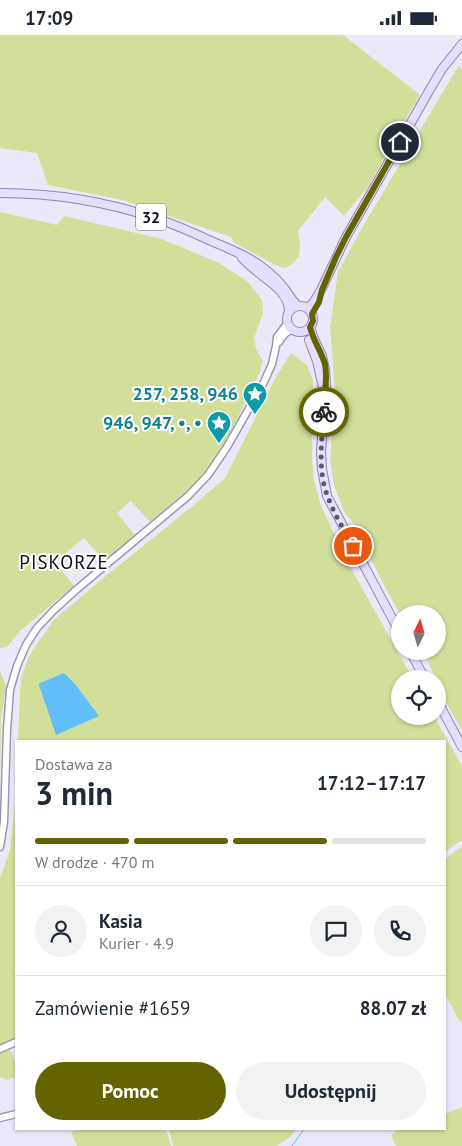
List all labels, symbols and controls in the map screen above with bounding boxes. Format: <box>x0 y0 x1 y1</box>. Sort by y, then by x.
text: 17:09 <box>25 6 73 30</box>
pin <box>379 121 421 163</box>
icon: home <box>386 128 414 156</box>
road number: 32 <box>136 203 166 231</box>
place icon: 257, 258, 946 <box>242 381 268 415</box>
place label: 257, 258, 946 <box>133 382 238 405</box>
courier <box>299 387 349 437</box>
icon: bike <box>310 398 338 426</box>
place icon: 946, 947, •, • <box>206 410 232 444</box>
place label: 946, 947, •, • <box>103 411 202 434</box>
pin <box>332 525 374 567</box>
icon: bag <box>339 532 367 560</box>
district label: PISKORZE <box>19 550 109 574</box>
north arrow <box>391 605 446 660</box>
map controls <box>391 605 446 725</box>
button: locate <box>391 670 446 725</box>
text: Dostawa za <box>35 754 113 774</box>
text: 17:12–17:17 <box>317 771 426 795</box>
text: 3 min <box>35 772 113 814</box>
text: W drodze · 470 m <box>35 852 155 872</box>
button: person <box>35 905 87 957</box>
button: chat <box>310 905 362 957</box>
button: phone <box>374 905 426 957</box>
text: Kasia <box>99 909 142 933</box>
text: Kurier · 4.9 <box>99 933 174 953</box>
text: Zamówienie #1659 <box>35 996 190 1020</box>
text: 88.07 zł <box>360 996 426 1020</box>
button: Pomoc <box>35 1062 226 1120</box>
button: Udostępnij <box>236 1062 426 1120</box>

